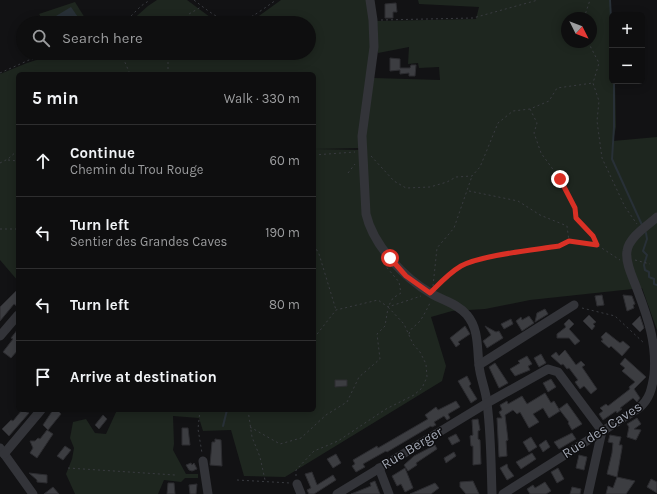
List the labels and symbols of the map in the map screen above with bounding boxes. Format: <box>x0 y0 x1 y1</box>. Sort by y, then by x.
north arrow <box>561 12 597 48</box>
route end <box>551 170 569 188</box>
route start <box>381 249 399 267</box>
street label: Rue des Caves <box>559 398 645 462</box>
street label: Rue Berger <box>378 423 447 473</box>

